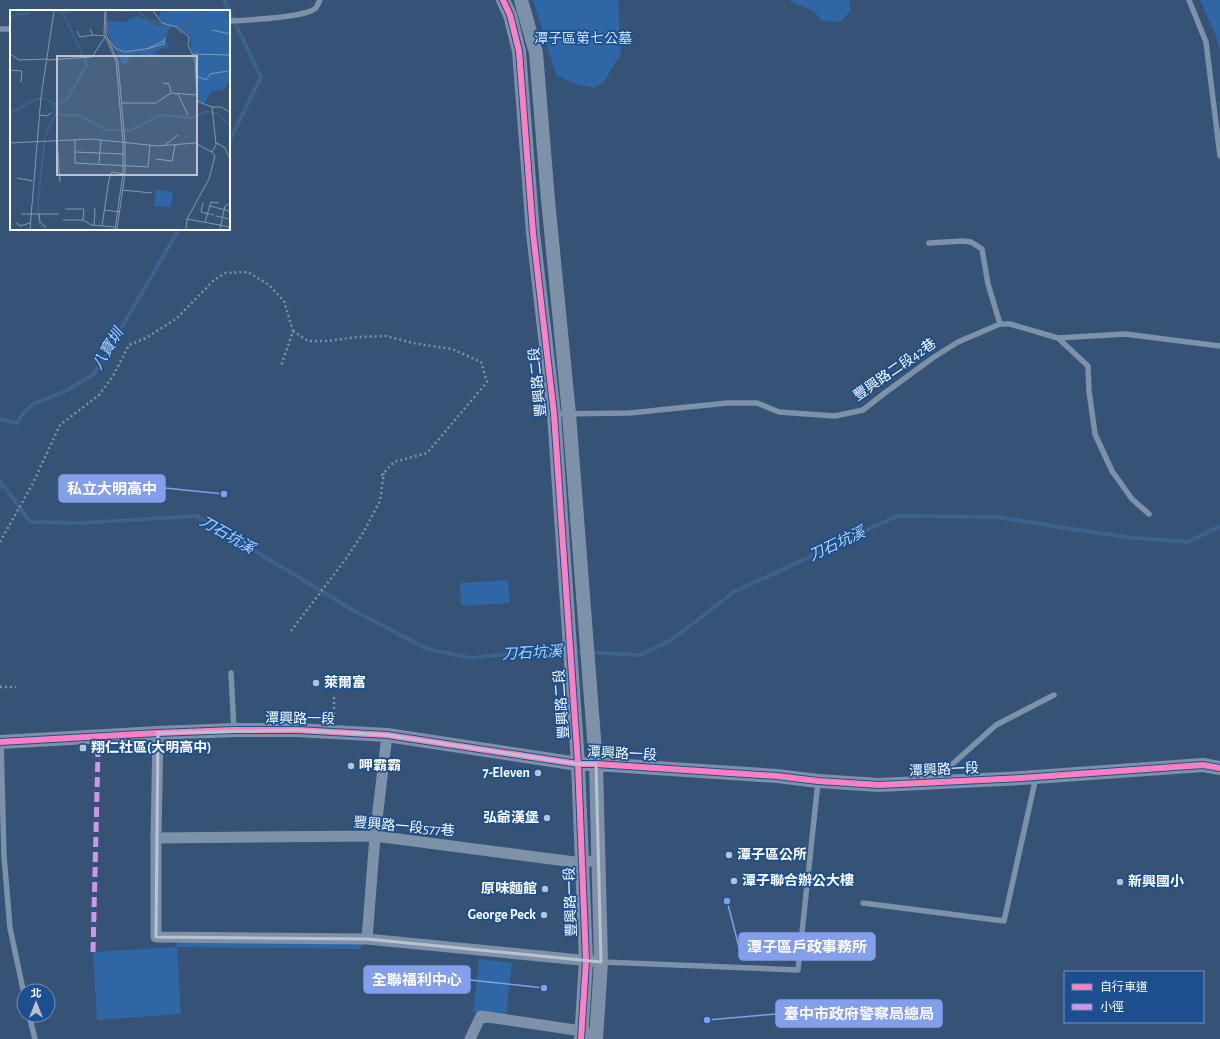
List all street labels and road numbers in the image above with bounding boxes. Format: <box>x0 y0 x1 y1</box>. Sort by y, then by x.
street label: 豐興路二段42巷 <box>851 336 939 404</box>
street label: 豐興路二段 <box>526 346 549 418</box>
street label: 豐興路二段 <box>552 669 571 739</box>
street label: 潭興路一段 <box>265 710 335 727</box>
street label: 潭興路一段 <box>587 744 657 763</box>
street label: 潭興路一段 <box>909 760 979 779</box>
street label: 豐興路一段577巷 <box>353 815 455 838</box>
street label: 豐興路一段 <box>562 867 579 937</box>

